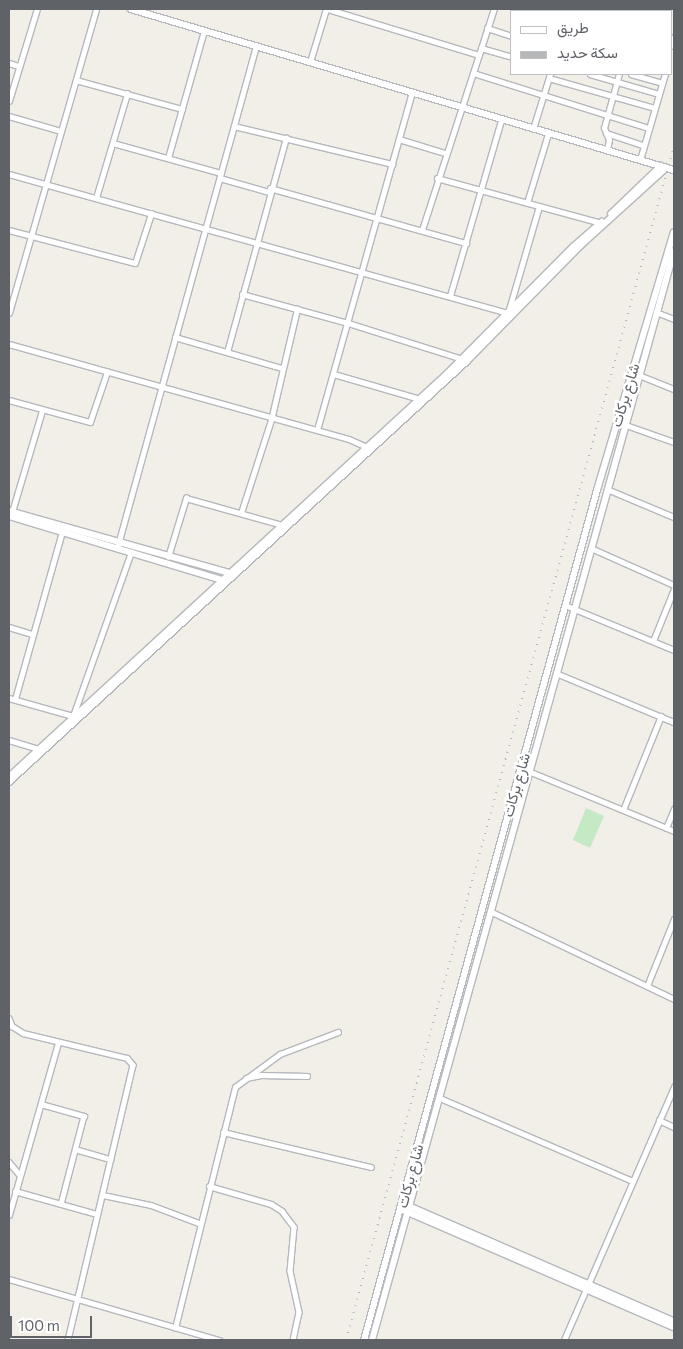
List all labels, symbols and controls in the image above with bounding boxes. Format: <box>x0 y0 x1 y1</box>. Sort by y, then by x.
legend <box>510 10 673 75</box>
text: طريق <box>557 18 589 36</box>
text: سكة حديد <box>557 43 618 61</box>
street label: شارع بركات <box>607 361 643 429</box>
street label: شارع بركات <box>498 751 534 819</box>
street label: شارع بركات <box>393 1142 427 1210</box>
scale bar <box>12 1306 95 1338</box>
text: 100 m <box>18 1316 60 1334</box>

